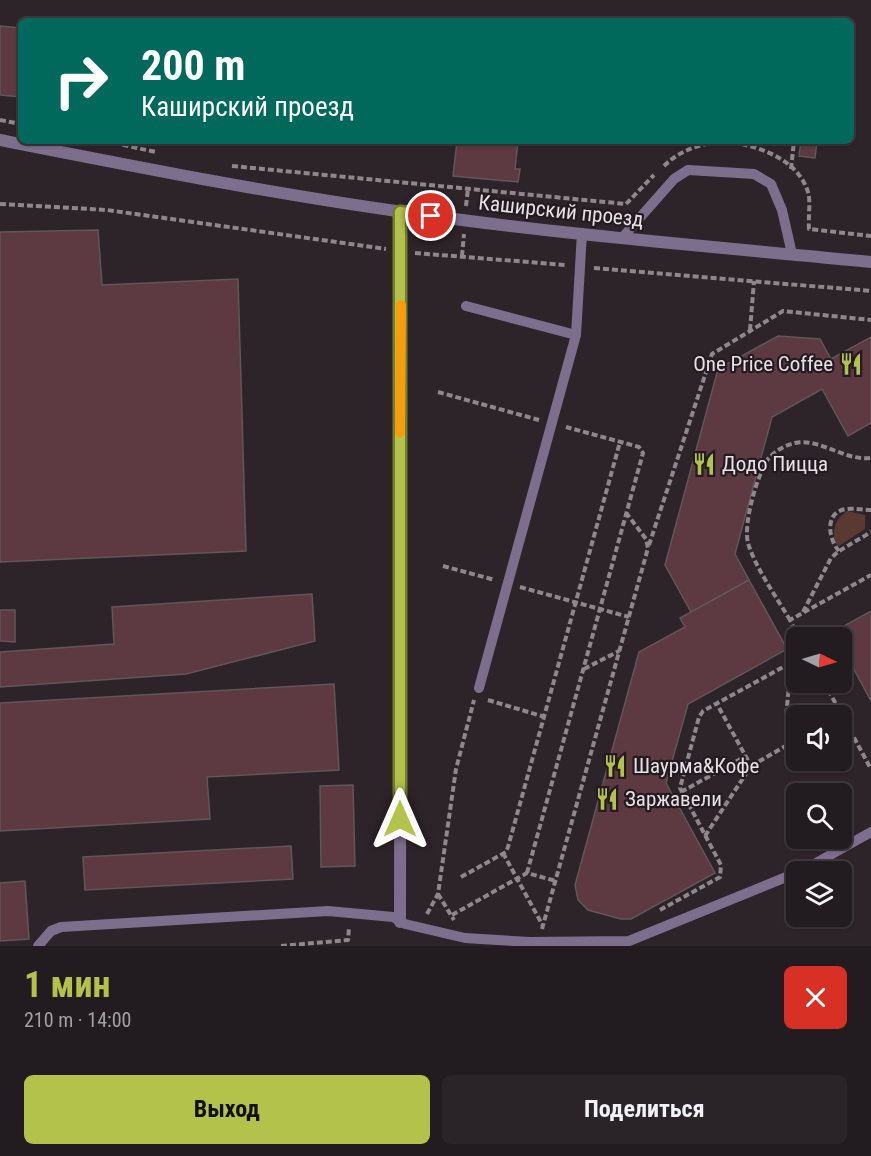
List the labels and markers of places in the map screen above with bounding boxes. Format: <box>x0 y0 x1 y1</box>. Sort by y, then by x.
pin <box>405 190 456 241</box>
restaurant icon: One Price Coffee <box>838 351 864 377</box>
place label: One Price Coffee <box>693 352 833 376</box>
restaurant icon: Додо Пицца <box>691 451 717 477</box>
place label: Додо Пицца <box>722 452 828 476</box>
restaurant icon: Шаурма&Кофе <box>602 753 628 779</box>
place label: Шаурма&Кофе <box>633 754 759 778</box>
restaurant icon: Заржавели <box>594 786 620 812</box>
place label: Заржавели <box>625 787 722 811</box>

